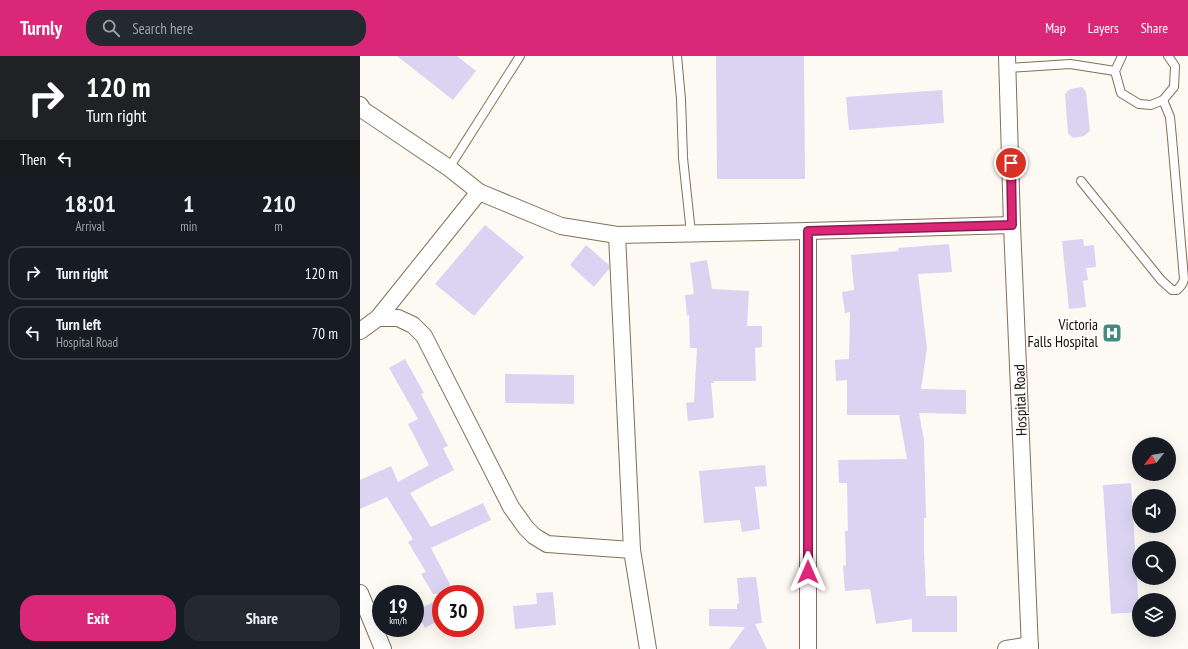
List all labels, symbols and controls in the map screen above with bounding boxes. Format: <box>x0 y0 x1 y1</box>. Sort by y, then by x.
search box <box>86 10 366 46</box>
text: Turnly <box>20 16 62 40</box>
icon: search <box>100 17 122 39</box>
text: Search here <box>132 19 193 38</box>
text: Map <box>1045 19 1066 37</box>
text: Layers <box>1088 19 1119 37</box>
text: Share <box>1141 19 1168 37</box>
text: 120 m <box>86 68 150 105</box>
icon: right <box>20 72 72 124</box>
text: Turn right <box>86 104 146 127</box>
pin <box>994 146 1028 180</box>
icon: left <box>54 148 76 170</box>
text: Then <box>20 150 46 169</box>
icon: arrive <box>1000 152 1022 174</box>
text: 18:01 <box>64 188 116 219</box>
text: 1 <box>183 188 194 219</box>
text: 210 <box>261 188 296 219</box>
text: Arrival <box>75 218 105 235</box>
text: min <box>180 218 197 235</box>
text: m <box>274 218 283 235</box>
icon: right <box>22 262 44 284</box>
text: Turn right <box>56 264 108 283</box>
text: 120 m <box>305 264 338 283</box>
text: Turn left <box>56 315 101 334</box>
place label: Victoria Falls Hospital <box>1028 315 1098 351</box>
icon: left <box>22 322 44 344</box>
hospital icon: Victoria Falls Hospital <box>1101 322 1123 344</box>
text: 70 m <box>312 324 338 343</box>
text: Hospital Road <box>56 334 118 351</box>
street label: Hospital Road <box>1009 364 1031 436</box>
north arrow <box>1132 437 1176 481</box>
map controls <box>1132 437 1176 637</box>
button: sound <box>1132 489 1176 533</box>
button: search <box>1132 541 1176 585</box>
position arrow <box>787 551 829 593</box>
speed limit sign: 30 <box>432 585 484 637</box>
text: 19 <box>388 593 408 619</box>
button: layers <box>1132 593 1176 637</box>
button: Exit <box>20 595 176 641</box>
button: Share <box>184 595 340 641</box>
text: km/h <box>389 614 407 627</box>

